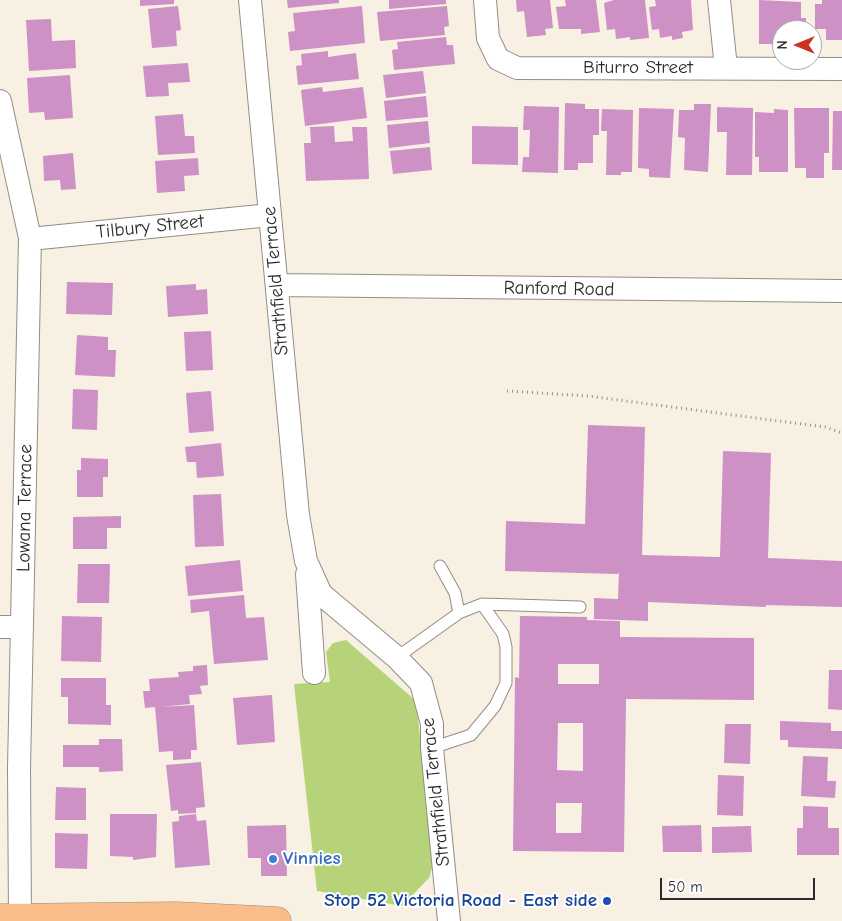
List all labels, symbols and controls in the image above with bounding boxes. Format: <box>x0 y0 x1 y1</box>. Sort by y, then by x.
north arrow <box>772 20 822 70</box>
text: N <box>774 40 791 50</box>
street label: Biturro Street <box>583 57 693 79</box>
street label: Strathfield Terrace <box>258 206 294 356</box>
street label: Tilbury Street <box>95 210 205 244</box>
street label: Ranford Road <box>503 277 615 301</box>
street label: Lowana Terrace <box>12 444 38 572</box>
street label: Strathfield Terrace <box>417 717 455 867</box>
place label: Vinnies <box>283 848 340 870</box>
marker: Vinnies <box>267 853 279 865</box>
scale bar <box>662 868 817 900</box>
text: 50 m <box>668 878 703 896</box>
place label: Stop 52 Victoria Road - East side <box>324 890 597 912</box>
marker: Stop 52 Victoria Road - East side <box>601 895 613 907</box>

